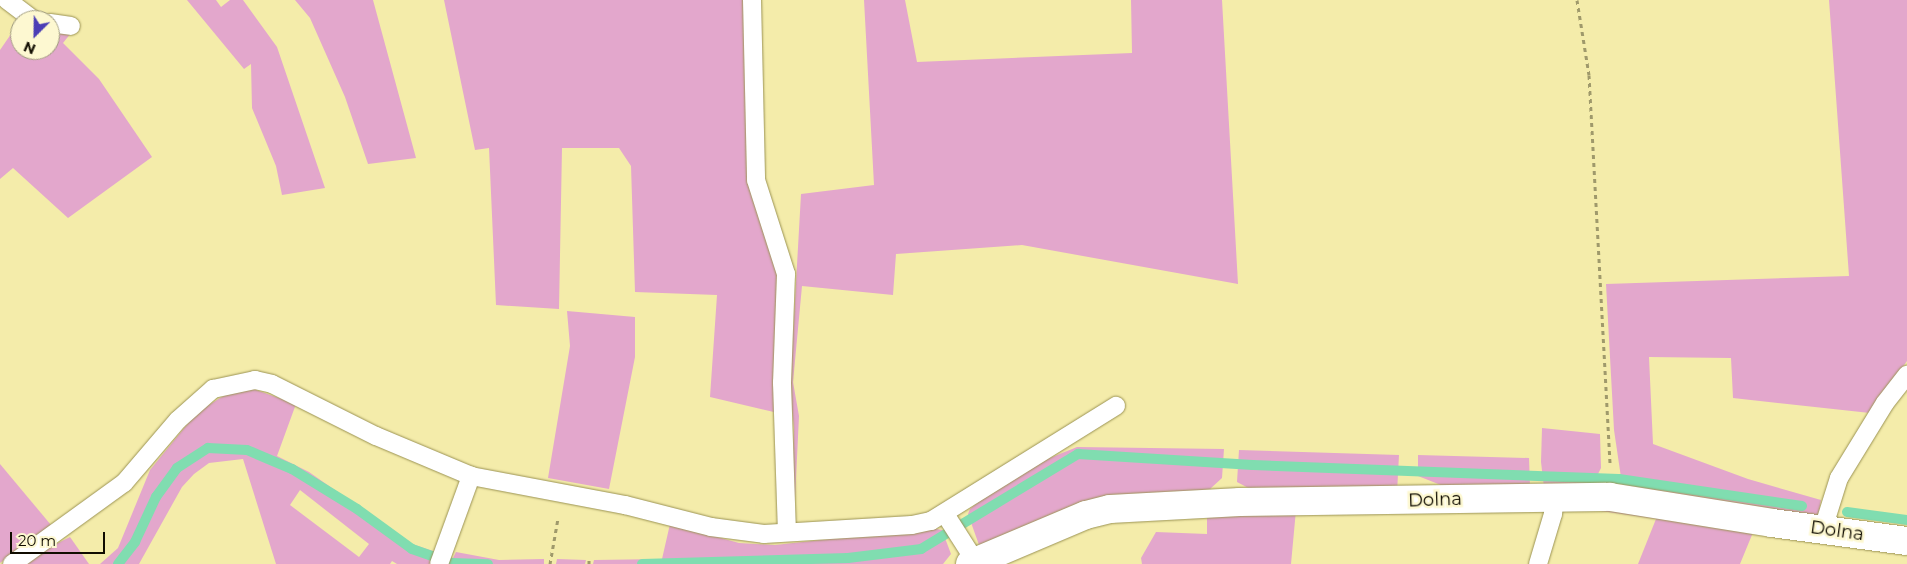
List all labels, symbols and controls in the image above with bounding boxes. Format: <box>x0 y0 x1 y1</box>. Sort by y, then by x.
north arrow <box>10 10 60 60</box>
text: N <box>21 37 38 58</box>
street label: Dolna <box>1408 488 1462 512</box>
street label: Dolna <box>1809 517 1865 545</box>
scale bar <box>12 522 108 554</box>
text: 20 m <box>18 531 56 550</box>

